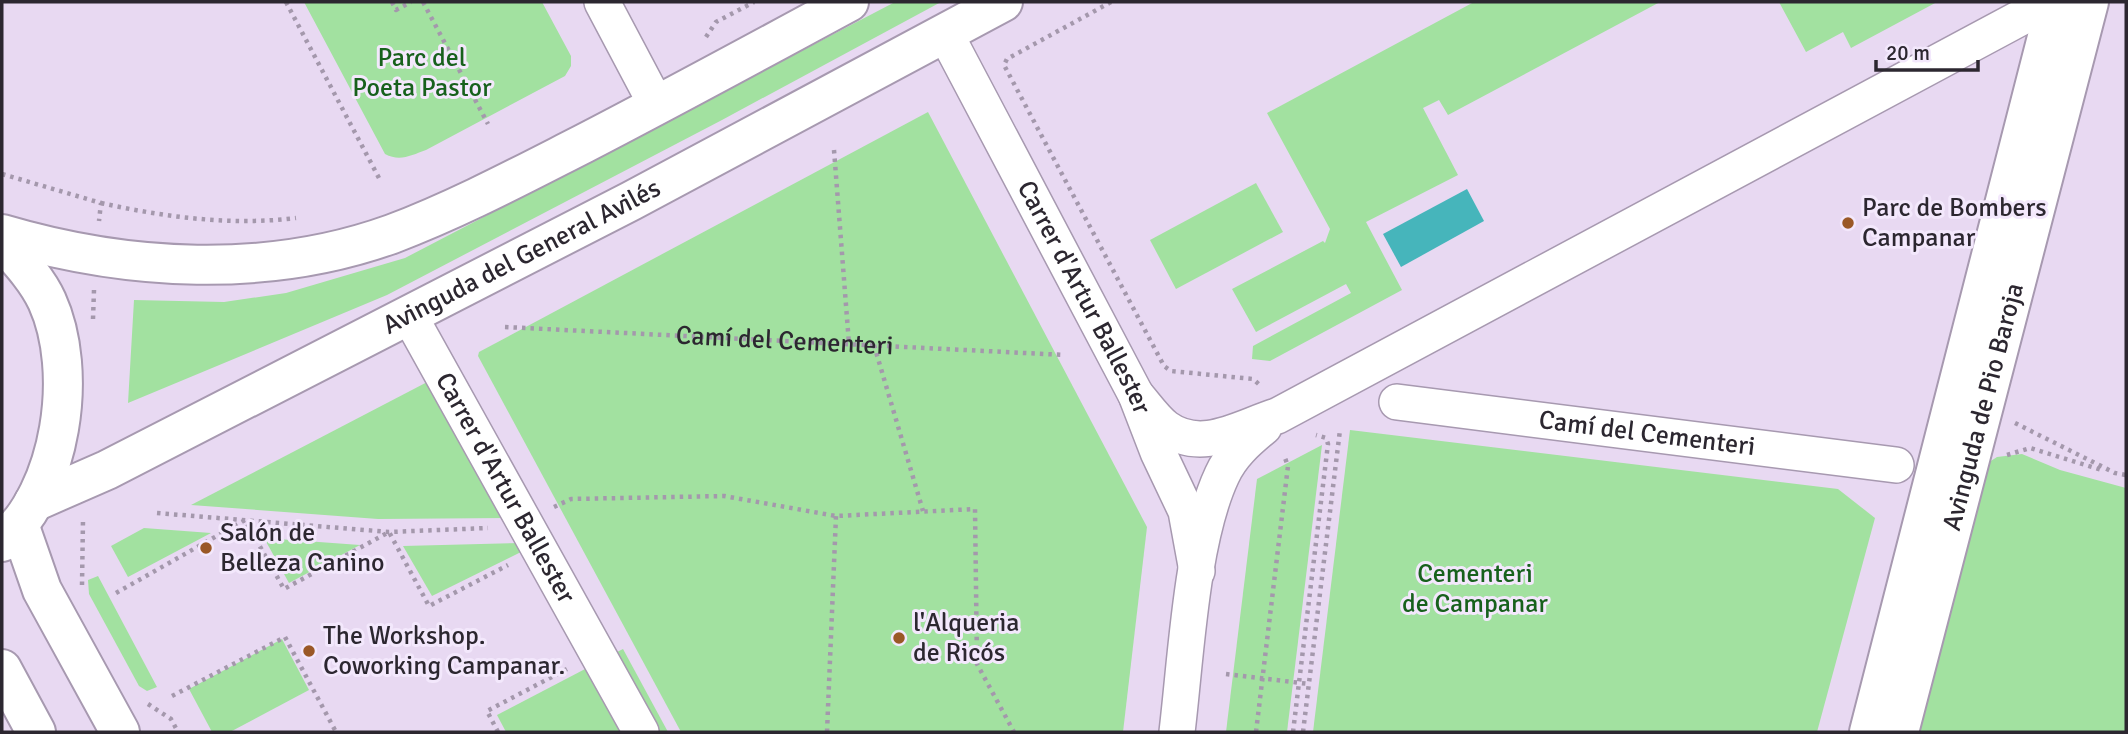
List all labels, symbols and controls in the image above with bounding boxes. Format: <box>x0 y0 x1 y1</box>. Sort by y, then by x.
scale bar <box>1876 28 1978 72</box>
text: 20 m <box>1886 40 1930 66</box>
park label: Parc del Poeta Pastor <box>352 42 492 104</box>
street label: Avinguda del General Avilés <box>378 172 666 342</box>
street label: Carrer d'Artur Ballester <box>1010 175 1158 419</box>
place label: Parc de Bombers Campanar <box>1862 192 2047 254</box>
marker: Parc de Bombers Campanar <box>1840 215 1856 231</box>
street label: Avinguda de Pio Baroja <box>1936 280 2031 534</box>
street label: Camí del Cementeri <box>675 320 894 362</box>
street label: Carrer d'Artur Ballester <box>428 367 582 609</box>
street label: Camí del Cementeri <box>1537 404 1757 463</box>
place label: Salón de Belleza Canino <box>220 517 385 579</box>
marker: Salón de Belleza Canino <box>198 540 214 556</box>
park label: Cementeri de Campanar <box>1402 558 1548 620</box>
place label: l'Alqueria de Ricós <box>913 607 1019 669</box>
place label: The Workshop. Coworking Campanar. <box>323 620 565 682</box>
marker: l'Alqueria de Ricós <box>891 630 907 646</box>
marker: The Workshop. Coworking Campanar. <box>301 643 317 659</box>

